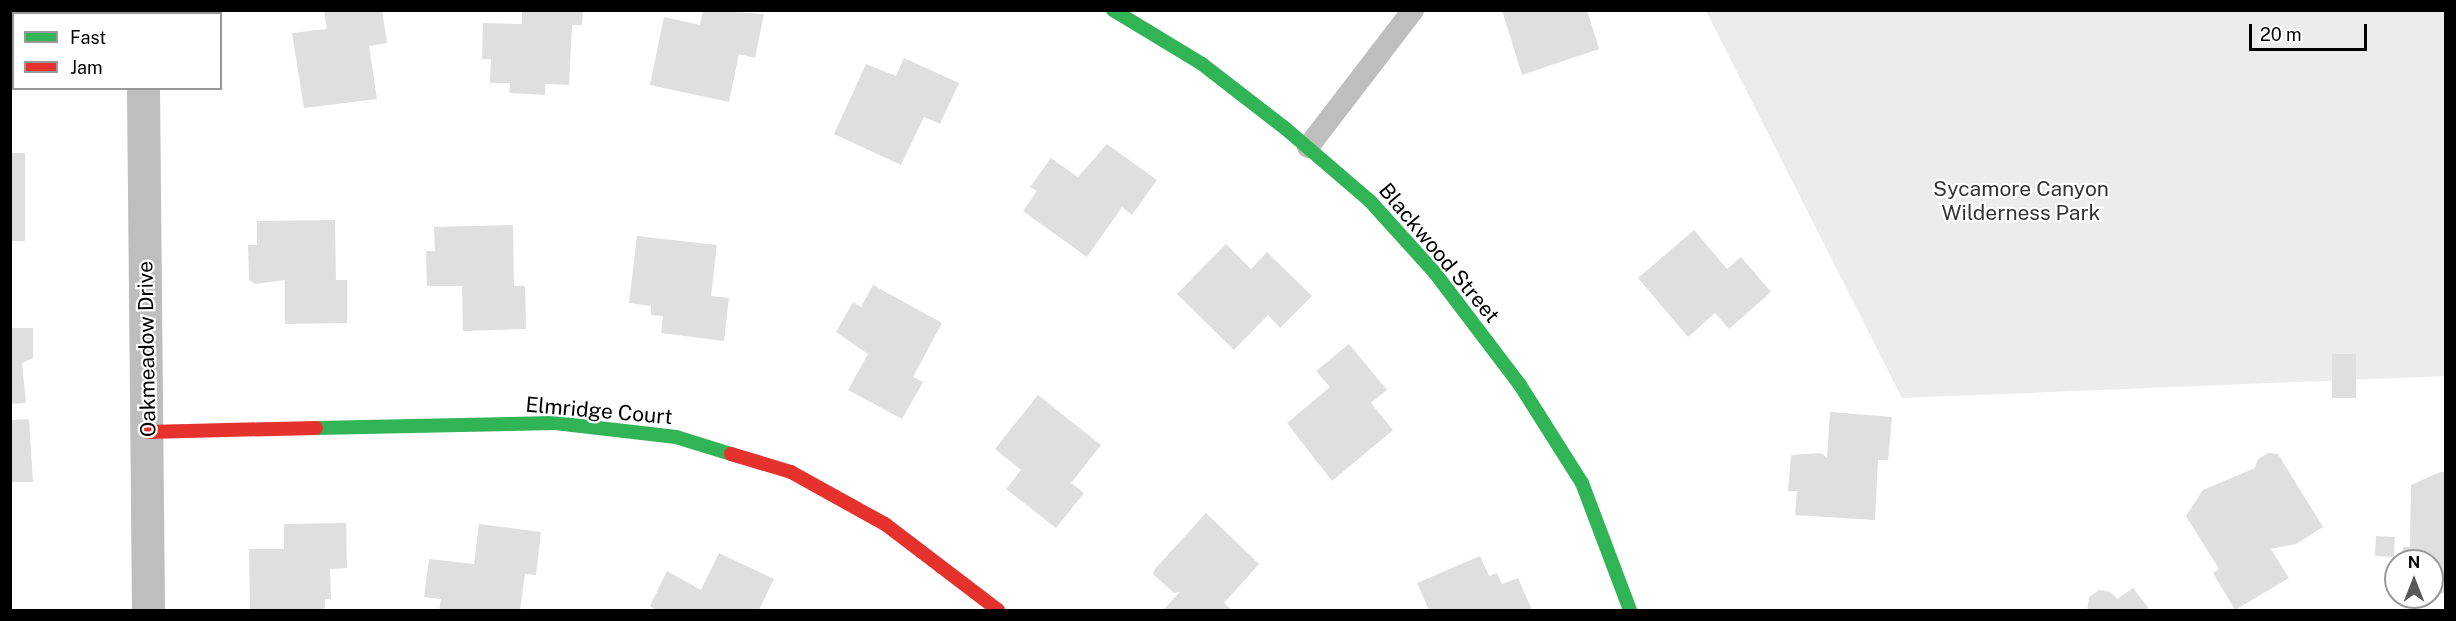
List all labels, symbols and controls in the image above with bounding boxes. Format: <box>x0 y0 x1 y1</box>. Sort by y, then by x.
legend <box>12 12 222 90</box>
scale bar <box>2252 12 2370 50</box>
text: 20 m <box>2260 24 2302 45</box>
text: Fast <box>70 27 106 48</box>
text: Jam <box>70 57 103 78</box>
park label: Sycamore Canyon Wilderness Park <box>1933 176 2109 226</box>
street label: Blackwood Street <box>1373 178 1505 328</box>
street label: Oakmeadow Drive <box>133 261 161 437</box>
street label: Elmridge Court <box>524 392 674 430</box>
north arrow <box>2384 549 2444 609</box>
text: N <box>2408 553 2420 572</box>

